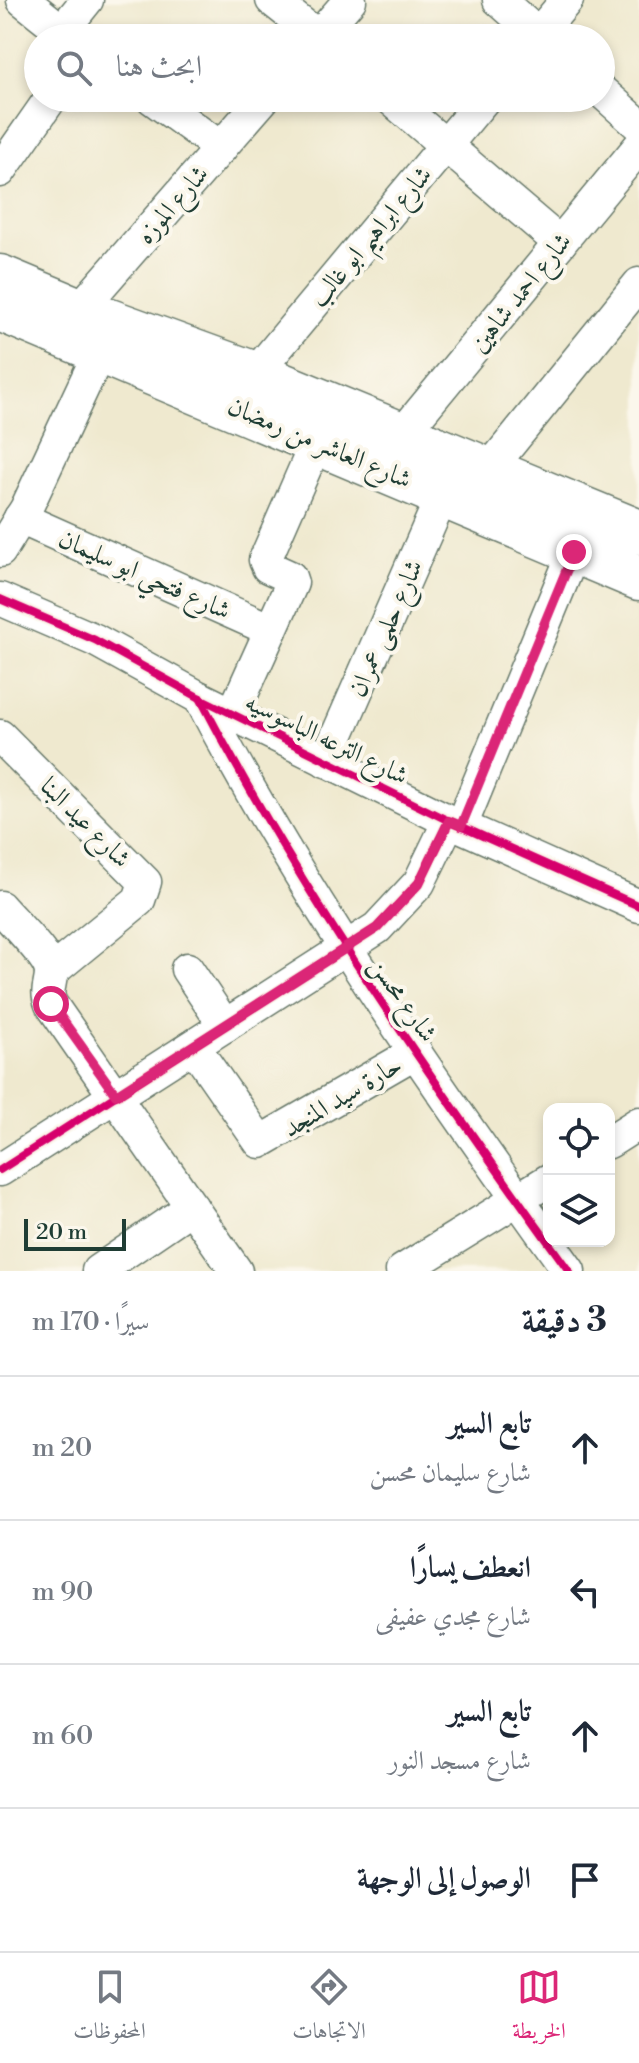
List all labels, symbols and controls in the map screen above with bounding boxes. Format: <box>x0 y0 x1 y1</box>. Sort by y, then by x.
search box <box>24 24 615 112</box>
icon: search <box>52 46 96 90</box>
text: ابحث هنا <box>116 48 202 86</box>
street label: شارع الموزه <box>130 159 220 254</box>
street label: شارع ابراهيم ابو غالب <box>302 160 446 319</box>
street label: شارع احمد شاهين <box>463 226 583 362</box>
street label: شارع العاشر من رمضان <box>221 390 416 501</box>
street label: شارع فتحي ابو سليمان <box>50 523 236 634</box>
route end <box>556 534 592 570</box>
street label: شارع حلمى عمران <box>341 555 435 704</box>
street label: شارع الترعه الباسوسيه <box>238 686 413 797</box>
street label: شارع عيد البنا <box>30 770 138 878</box>
street label: شارع محسن <box>358 951 444 1051</box>
route start <box>33 986 69 1022</box>
street label: حارة سيد المنجد <box>277 1049 408 1145</box>
map controls <box>543 1103 615 1247</box>
button: locate <box>543 1103 615 1175</box>
button: layers <box>543 1175 615 1247</box>
scale bar <box>24 1215 126 1251</box>
text: 20 m <box>36 1219 87 1246</box>
text: 3 دقيقة <box>522 1300 607 1342</box>
text: سيرًا · 170 m <box>32 1306 149 1338</box>
text: تابع السير <box>448 1405 531 1443</box>
icon: ahead <box>563 1426 607 1470</box>
text: 20 m <box>32 1432 92 1464</box>
text: شارع سليمان محسن <box>370 1457 531 1489</box>
text: انعطف يسارًا <box>410 1549 531 1587</box>
icon: left <box>563 1570 607 1614</box>
text: 90 m <box>32 1576 93 1608</box>
text: شارع مجدي عفيفى <box>375 1601 531 1633</box>
text: تابع السير <box>448 1693 531 1731</box>
icon: ahead <box>563 1714 607 1758</box>
text: 60 m <box>32 1720 93 1752</box>
text: شارع مسجد النور <box>388 1745 531 1777</box>
icon: arrive <box>563 1858 607 1902</box>
text: الوصول إلى الوجهة <box>357 1860 531 1898</box>
tab: المحفوظات <box>73 1965 146 2052</box>
tab: الاتجاهات <box>292 1965 366 2052</box>
tab: الخريطة <box>512 1965 566 2052</box>

